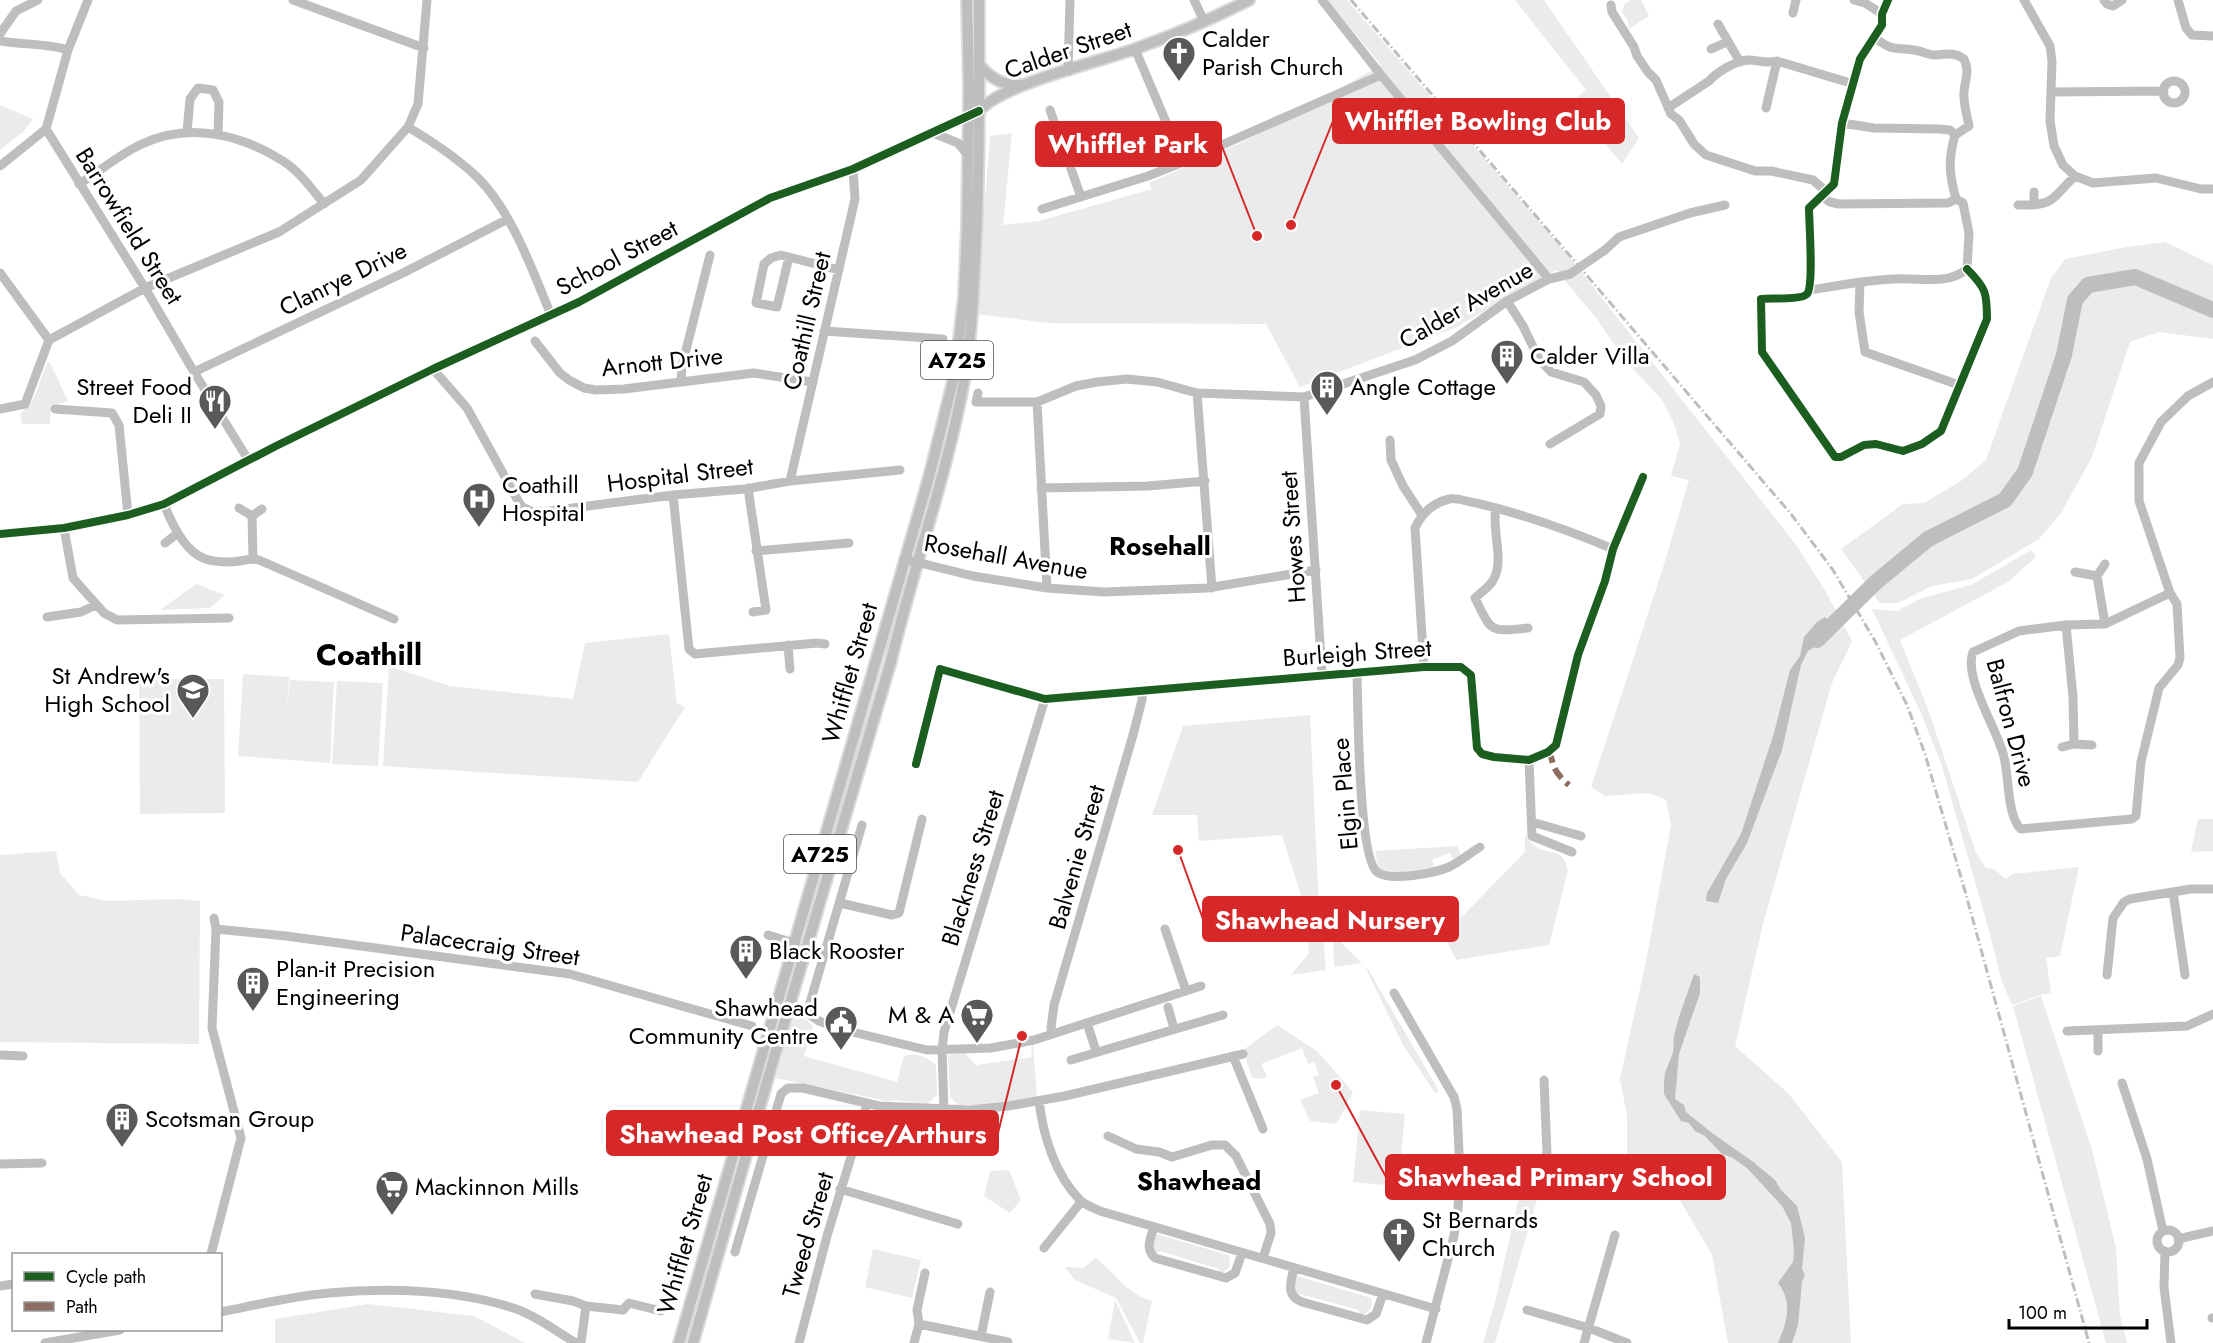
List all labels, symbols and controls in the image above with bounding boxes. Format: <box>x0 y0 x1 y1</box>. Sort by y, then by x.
street label: Calder Street <box>1000 11 1136 88</box>
place label: Calder Parish Church <box>1202 21 1344 84</box>
church icon: Calder Parish Church <box>1161 35 1197 82</box>
callout: Whifflet Bowling Club <box>1333 99 1624 143</box>
text: Whifflet Bowling Club <box>1345 102 1611 140</box>
callout: Whifflet Park <box>1036 122 1221 166</box>
text: Whifflet Park <box>1048 125 1208 163</box>
street label: Barrowfield Street <box>67 140 192 311</box>
street label: School Street <box>550 211 684 304</box>
street label: Clanrye Drive <box>273 233 413 325</box>
street label: Coathill Street <box>774 248 839 394</box>
street label: Calder Avenue <box>1392 252 1539 357</box>
street label: Arnott Drive <box>600 338 724 385</box>
building icon: Calder Villa <box>1489 338 1525 385</box>
place label: Calder Villa <box>1530 338 1650 373</box>
road number: A725 <box>921 341 993 379</box>
place label: Street Food Deli II <box>76 369 192 432</box>
building icon: Angle Cottage <box>1309 369 1345 416</box>
place label: Angle Cottage <box>1350 369 1496 404</box>
restaurant icon: Street Food Deli II <box>197 383 233 430</box>
street label: Hospital Street <box>605 448 755 501</box>
place label: Coathill Hospital <box>502 467 585 530</box>
street label: Howes Street <box>1270 470 1315 604</box>
hospital icon: Coathill Hospital <box>461 481 497 528</box>
street label: Rosehall Avenue <box>921 525 1091 588</box>
district label: Rosehall <box>1109 527 1211 565</box>
street label: Whifflet Street <box>813 598 886 747</box>
street label: Burleigh Street <box>1281 630 1433 675</box>
district label: Coathill <box>316 633 422 676</box>
street label: Balfron Drive <box>1978 655 2045 791</box>
place label: St Andrew's High School <box>44 658 170 721</box>
school or university icon: St Andrew's High School <box>175 672 211 719</box>
street label: Elgin Place <box>1322 736 1367 852</box>
street label: Balvenie Street <box>1039 780 1114 933</box>
street label: Blackness Street <box>932 785 1013 950</box>
road number: A725 <box>784 835 856 873</box>
callout: Shawhead Nursery <box>1203 897 1458 941</box>
text: Shawhead Nursery <box>1215 901 1446 939</box>
street label: Palacecraig Street <box>398 915 582 974</box>
building icon: Black Rooster <box>728 933 764 980</box>
place label: Black Rooster <box>769 933 905 968</box>
place label: Plan-it Precision Engineering <box>276 951 435 1014</box>
building icon: Plan-it Precision Engineering <box>235 965 271 1012</box>
place label: Shawhead Community Centre <box>629 990 818 1053</box>
place label: M & A <box>888 997 954 1032</box>
supermarket icon: M & A <box>959 997 995 1044</box>
public building icon: Shawhead Community Centre <box>823 1004 859 1051</box>
building icon: Scotsman Group <box>104 1101 140 1148</box>
place label: Scotsman Group <box>145 1101 314 1136</box>
callout: Shawhead Post Office/Arthurs <box>607 1111 998 1155</box>
text: Shawhead Post Office/Arthurs <box>619 1115 987 1153</box>
callout: Shawhead Primary School <box>1386 1155 1725 1199</box>
text: Shawhead Primary School <box>1397 1158 1713 1196</box>
district label: Shawhead <box>1137 1162 1261 1200</box>
street label: Tweed Street <box>773 1168 842 1302</box>
supermarket icon: Mackinnon Mills <box>374 1169 410 1216</box>
place label: Mackinnon Mills <box>415 1169 579 1204</box>
street label: Whifflet Street <box>648 1169 721 1318</box>
place label: St Bernards Church <box>1422 1202 1538 1265</box>
church icon: St Bernards Church <box>1381 1216 1417 1263</box>
legend <box>12 1253 222 1331</box>
text: Cycle path <box>66 1264 146 1290</box>
scale bar <box>2009 1292 2147 1330</box>
text: Path <box>66 1294 98 1320</box>
text: 100 m <box>2018 1300 2067 1326</box>

